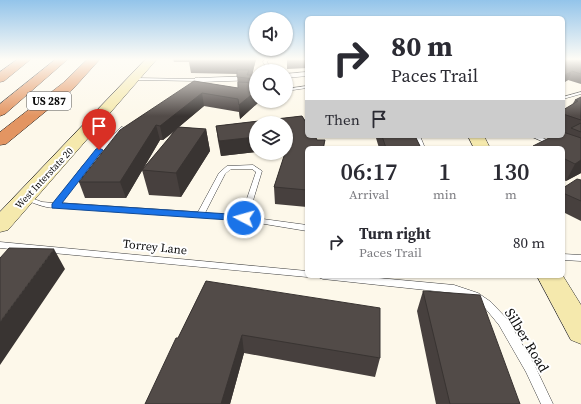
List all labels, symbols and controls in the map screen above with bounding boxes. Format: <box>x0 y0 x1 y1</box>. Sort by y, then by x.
map controls <box>249 12 293 160</box>
button: sound <box>249 12 293 56</box>
text: 80 m <box>391 27 453 65</box>
icon: right <box>325 32 377 84</box>
text: Paces Trail <box>391 63 478 88</box>
button: search <box>249 64 293 108</box>
road number: US 287 <box>27 92 71 110</box>
icon: arrive <box>368 108 390 130</box>
pin <box>82 109 116 150</box>
text: Then <box>325 109 360 130</box>
icon: arrive <box>88 115 110 137</box>
button: layers <box>249 116 293 160</box>
street label: West Interstate 20 <box>12 144 76 212</box>
text: 06:17 <box>340 155 398 188</box>
text: 1 <box>439 155 451 188</box>
text: 130 <box>492 155 530 188</box>
text: Arrival <box>349 186 389 203</box>
text: min <box>433 186 457 203</box>
text: m <box>505 186 517 203</box>
position arrow <box>223 197 265 239</box>
text: Turn right <box>359 223 431 244</box>
icon: right <box>325 231 347 253</box>
text: 80 m <box>513 232 545 253</box>
street label: Torrey Lane <box>122 236 188 258</box>
text: Paces Trail <box>359 244 422 261</box>
street label: Silber Road <box>500 304 554 376</box>

